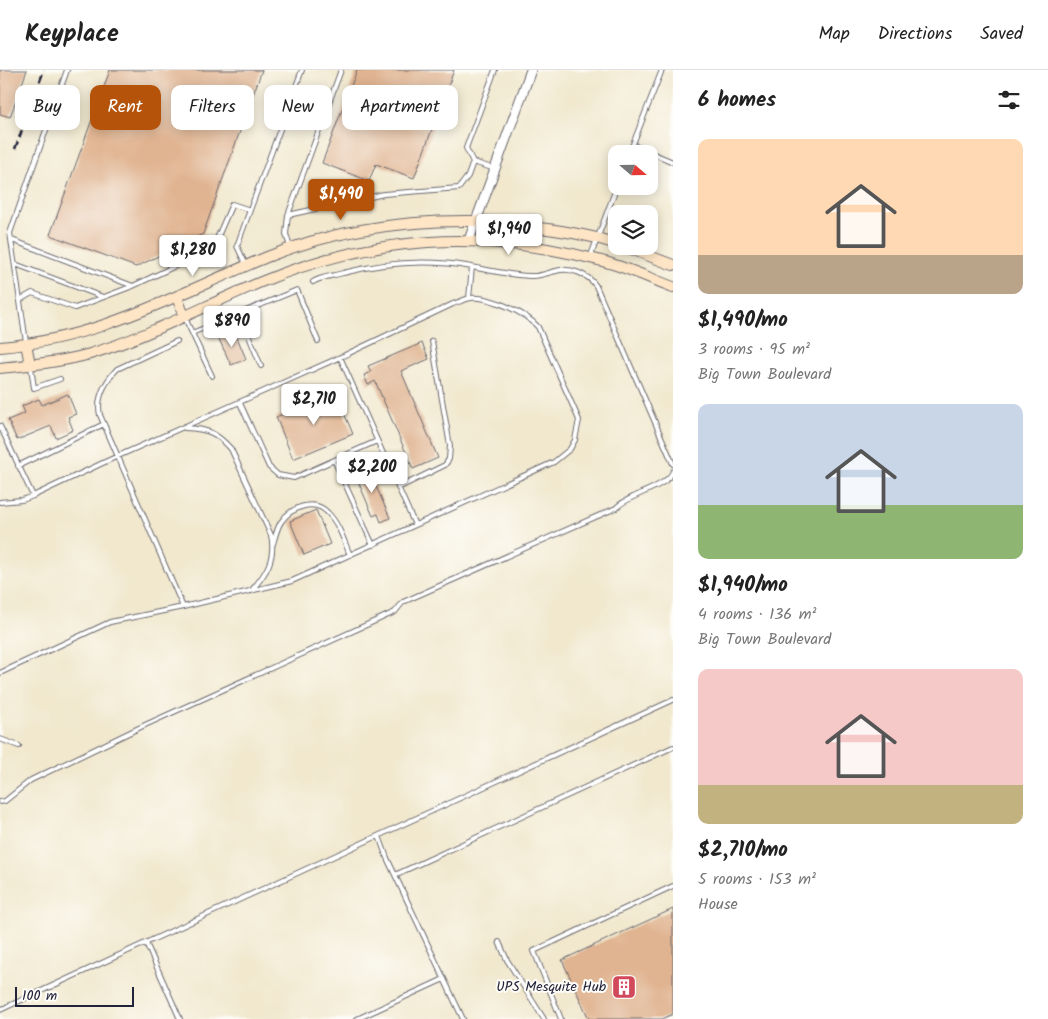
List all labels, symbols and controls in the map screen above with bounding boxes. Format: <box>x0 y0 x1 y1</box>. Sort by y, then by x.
text: Keyplace <box>25 15 119 54</box>
text: Map <box>818 20 850 49</box>
text: Directions <box>878 20 952 49</box>
text: Saved <box>980 20 1023 49</box>
text: 6 homes <box>698 84 776 117</box>
chip: Buy <box>15 85 80 130</box>
chip: Rent <box>90 85 161 130</box>
chip: Filters <box>171 85 254 130</box>
chip: New <box>264 85 332 130</box>
chip: Apartment <box>342 85 458 130</box>
icon: filters <box>995 86 1023 114</box>
north arrow <box>608 145 658 195</box>
map controls <box>608 145 658 255</box>
icon: home <box>816 171 906 261</box>
pin: $1,490 <box>300 178 382 221</box>
text: $1,490 <box>319 182 363 207</box>
button: layers <box>608 205 658 255</box>
pin: $1,940 <box>468 214 550 256</box>
text: $1,940 <box>487 217 531 242</box>
pin: $1,280 <box>152 234 234 277</box>
text: $1,280 <box>170 238 216 263</box>
text: $1,490/mo <box>698 304 788 337</box>
pin: $890 <box>202 306 262 348</box>
text: $890 <box>214 309 250 334</box>
text: 3 rooms · 95 m² <box>698 337 810 362</box>
text: Big Town Boulevard <box>698 362 831 387</box>
pin: $2,710 <box>273 384 355 426</box>
text: $2,710 <box>292 387 336 412</box>
icon: home <box>816 436 906 526</box>
pin: $2,200 <box>331 452 413 494</box>
text: $2,200 <box>348 455 396 480</box>
text: $1,940/mo <box>698 569 788 602</box>
text: 4 rooms · 136 m² <box>698 602 816 627</box>
text: Big Town Boulevard <box>698 627 831 652</box>
icon: home <box>816 701 906 791</box>
text: $2,710/mo <box>698 834 788 867</box>
text: 5 rooms · 153 m² <box>698 867 816 892</box>
text: House <box>698 892 738 917</box>
building icon: UPS Mesquite Hub <box>611 974 637 1000</box>
place label: UPS Mesquite Hub <box>496 976 607 998</box>
scale bar <box>15 984 134 1007</box>
text: 100 m <box>22 985 57 1007</box>

